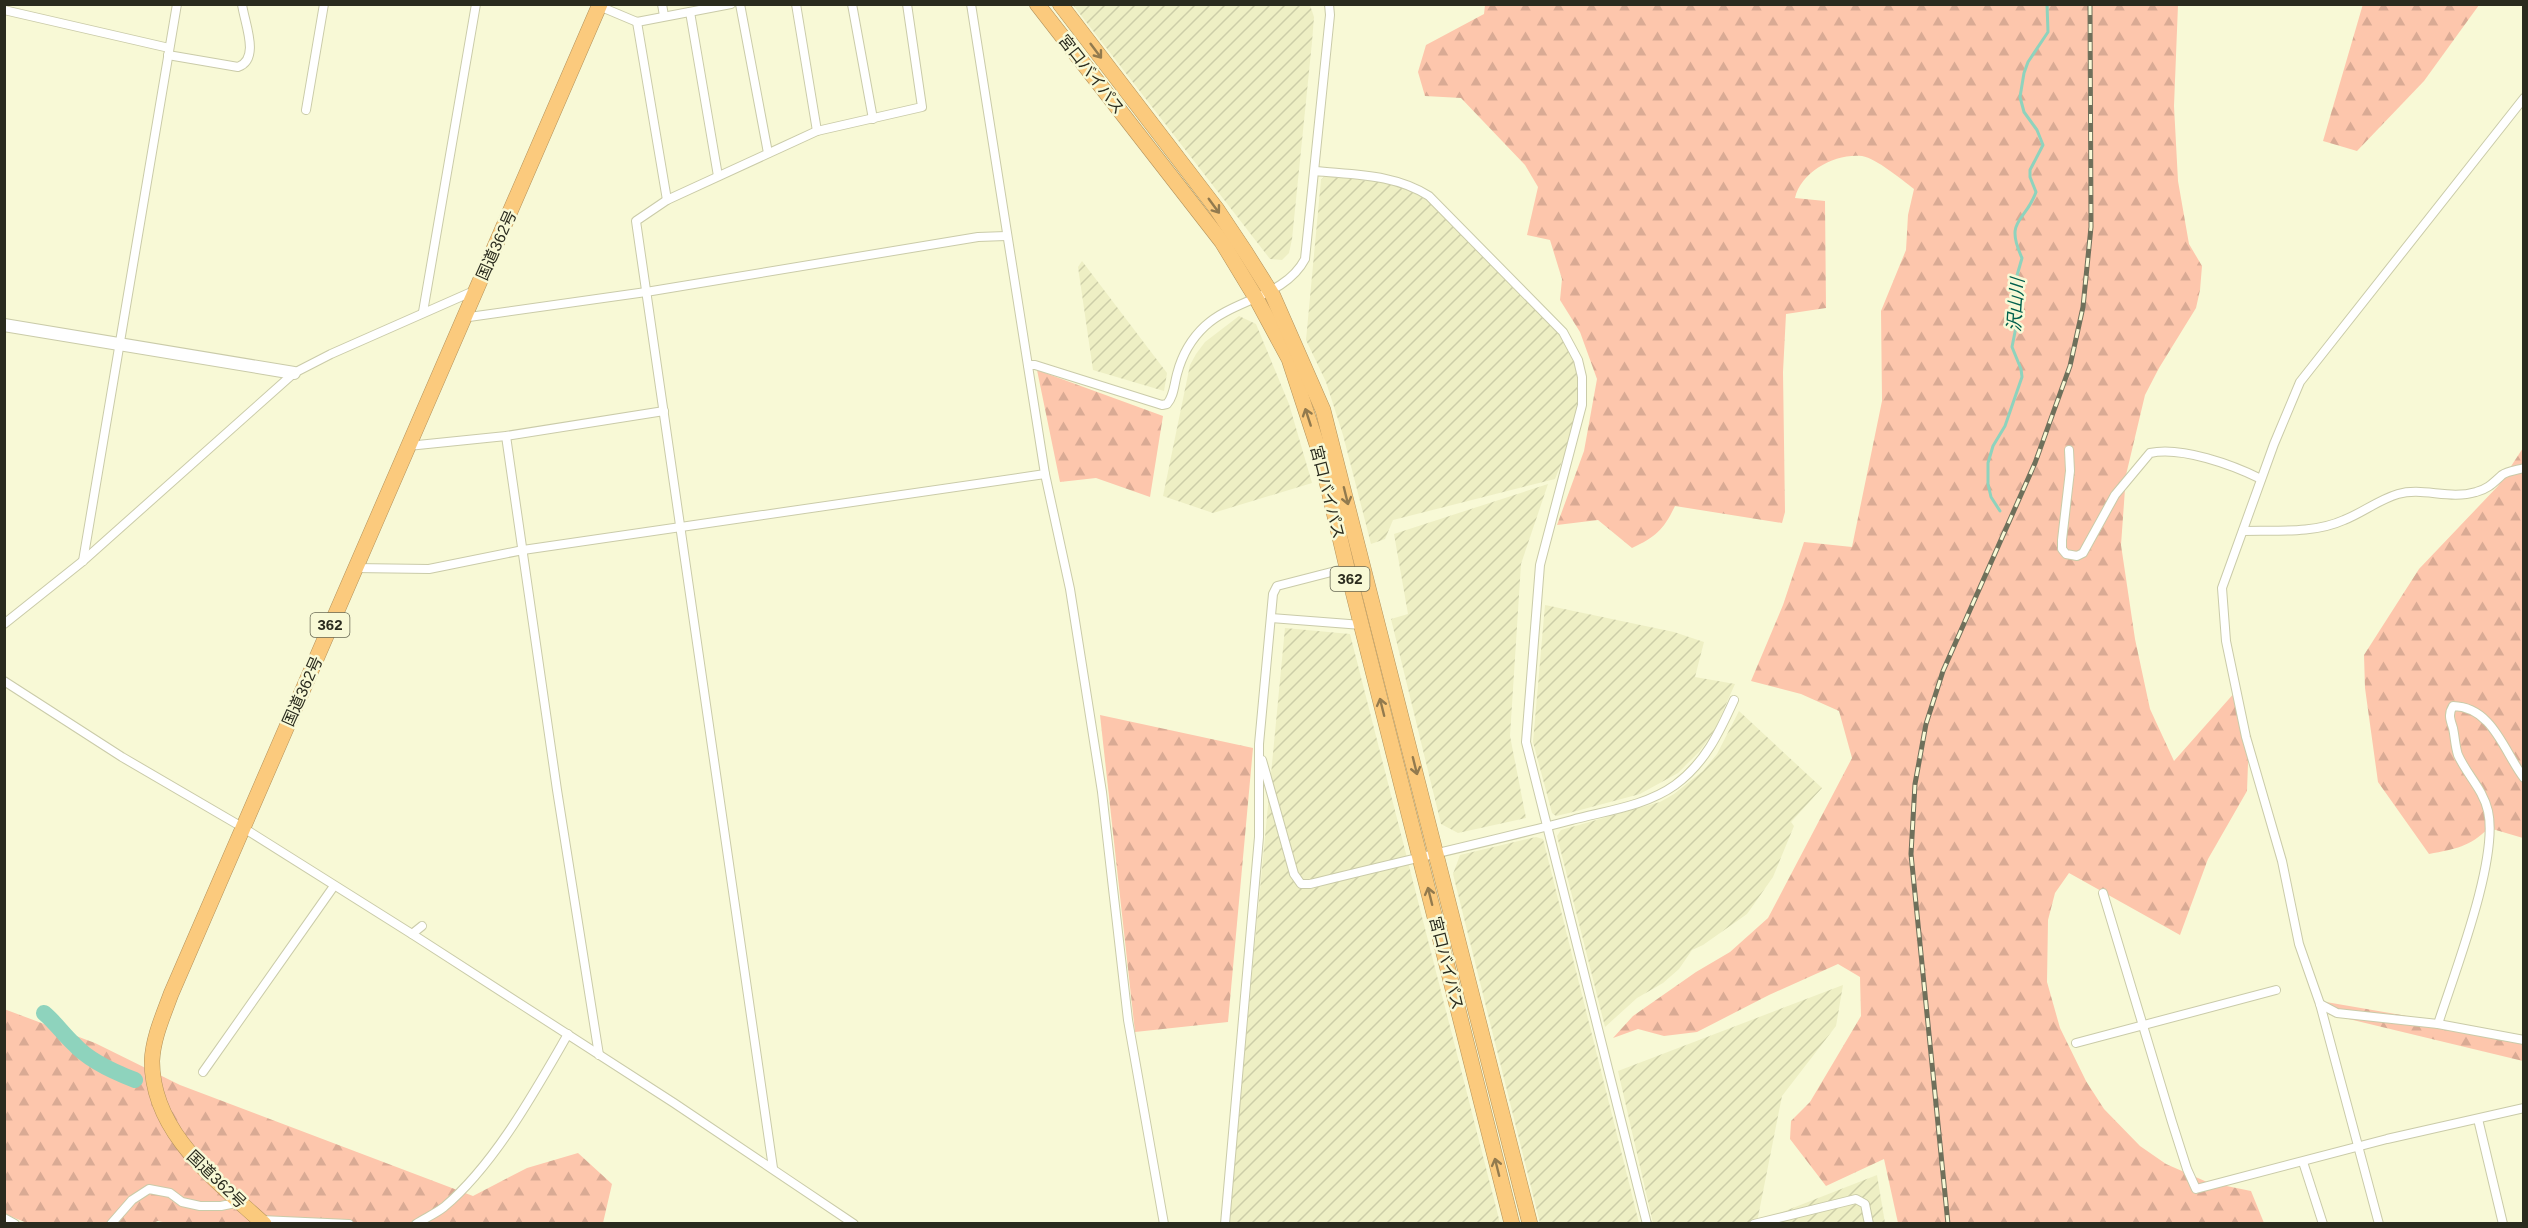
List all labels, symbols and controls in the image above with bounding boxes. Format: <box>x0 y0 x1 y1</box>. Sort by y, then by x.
street label: 宮口バイパス <box>1055 31 1128 117</box>
one-way arrow <box>1089 43 1102 59</box>
one-way arrow <box>1208 198 1220 214</box>
street label: 国道362号 <box>473 208 519 283</box>
water label: 沢山川 <box>2004 275 2028 333</box>
one-way arrow <box>1302 407 1313 426</box>
street label: 宮口バイパス <box>1308 444 1347 541</box>
one-way arrow <box>1341 486 1353 505</box>
road number: 362 <box>1330 567 1370 591</box>
road number: 362 <box>310 613 350 637</box>
street label: 国道362号 <box>279 654 325 729</box>
one-way arrow <box>1376 698 1388 717</box>
one-way arrow <box>1409 757 1421 776</box>
one-way arrow <box>1424 887 1436 906</box>
street label: 宮口バイパス <box>1427 915 1466 1012</box>
street label: 国道362号 <box>184 1147 249 1211</box>
one-way arrow <box>1490 1158 1502 1177</box>

